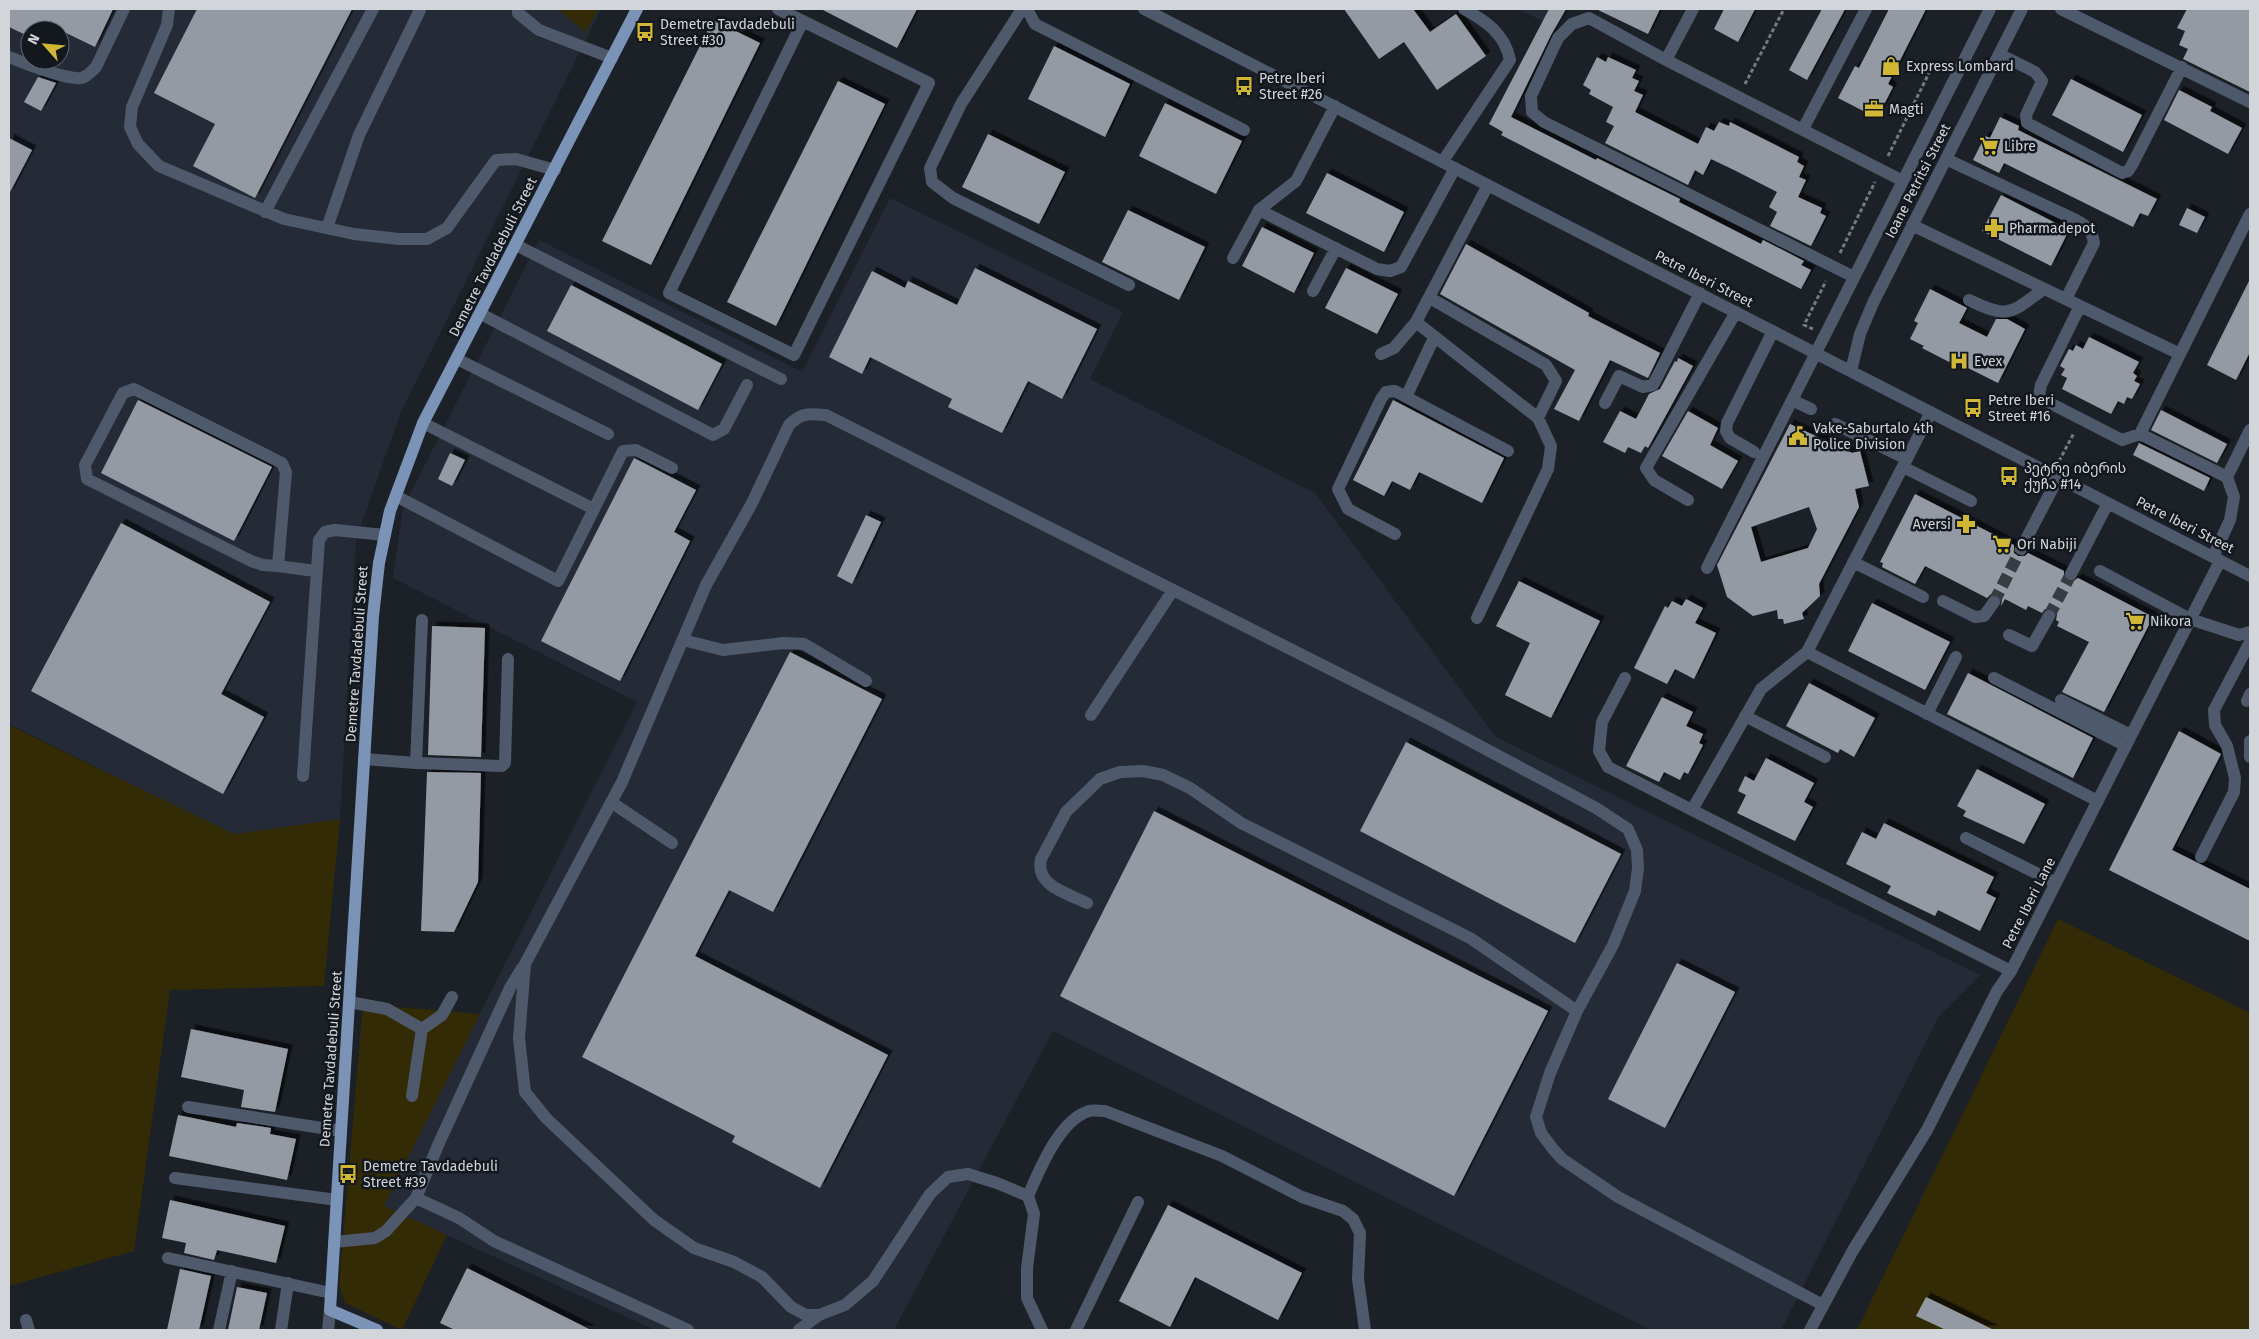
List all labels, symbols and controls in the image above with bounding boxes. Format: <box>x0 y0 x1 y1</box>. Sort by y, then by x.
place label: Demetre Tavdadebuli Street #30 <box>660 16 795 49</box>
north arrow <box>20 20 70 70</box>
bus stop icon: Demetre Tavdadebuli Street #30 <box>634 21 656 43</box>
text: N <box>24 31 44 47</box>
shop icon: Express Lombard <box>1880 55 1902 77</box>
place label: Express Lombard <box>1906 58 2014 75</box>
place label: Petre Iberi Street #26 <box>1259 70 1325 103</box>
bus stop icon: Petre Iberi Street #26 <box>1233 75 1255 97</box>
office icon: Magti <box>1863 98 1885 120</box>
place label: Magti <box>1889 101 1924 118</box>
street label: Ioane Petritsi Street <box>1882 120 1955 241</box>
supermarket icon: Libre <box>1978 135 2000 157</box>
place label: Libre <box>2004 138 2036 155</box>
street label: Demetre Tavdadebuli Street <box>445 174 541 340</box>
pharmacy icon: Pharmadepot <box>1983 217 2005 239</box>
place label: Pharmadepot <box>2009 220 2096 237</box>
street label: Petre Iberi Street <box>1652 247 1757 311</box>
hospital icon: Evex <box>1948 350 1970 372</box>
place label: Evex <box>1974 353 2003 370</box>
place label: Petre Iberi Street #16 <box>1988 392 2054 425</box>
bus stop icon: Petre Iberi Street #16 <box>1962 397 1984 419</box>
place label: Vake-Saburtalo 4th Police Division <box>1813 420 1934 453</box>
public building icon: Vake-Saburtalo 4th Police Division <box>1787 425 1809 447</box>
place label: პეტრე იბერის ქუჩა #14 <box>2024 460 2126 493</box>
bus stop icon: პეტრე იბერის ქუჩა #14 <box>1998 465 2020 487</box>
street label: Petre Iberi Street <box>2133 493 2238 557</box>
pharmacy icon: Aversi <box>1955 513 1977 535</box>
place label: Aversi <box>1913 516 1951 533</box>
supermarket icon: Ori Nabiji <box>1991 533 2013 555</box>
place label: Ori Nabiji <box>2017 536 2077 553</box>
street label: Demetre Tavdadebuli Street <box>342 564 372 743</box>
supermarket icon: Nikora <box>2124 610 2146 632</box>
place label: Nikora <box>2150 613 2191 630</box>
street label: Petre Iberi Lane <box>1999 855 2059 951</box>
street label: Demetre Tavdadebuli Street <box>316 969 346 1148</box>
place label: Demetre Tavdadebuli Street #39 <box>363 1158 498 1191</box>
bus stop icon: Demetre Tavdadebuli Street #39 <box>337 1163 359 1185</box>

